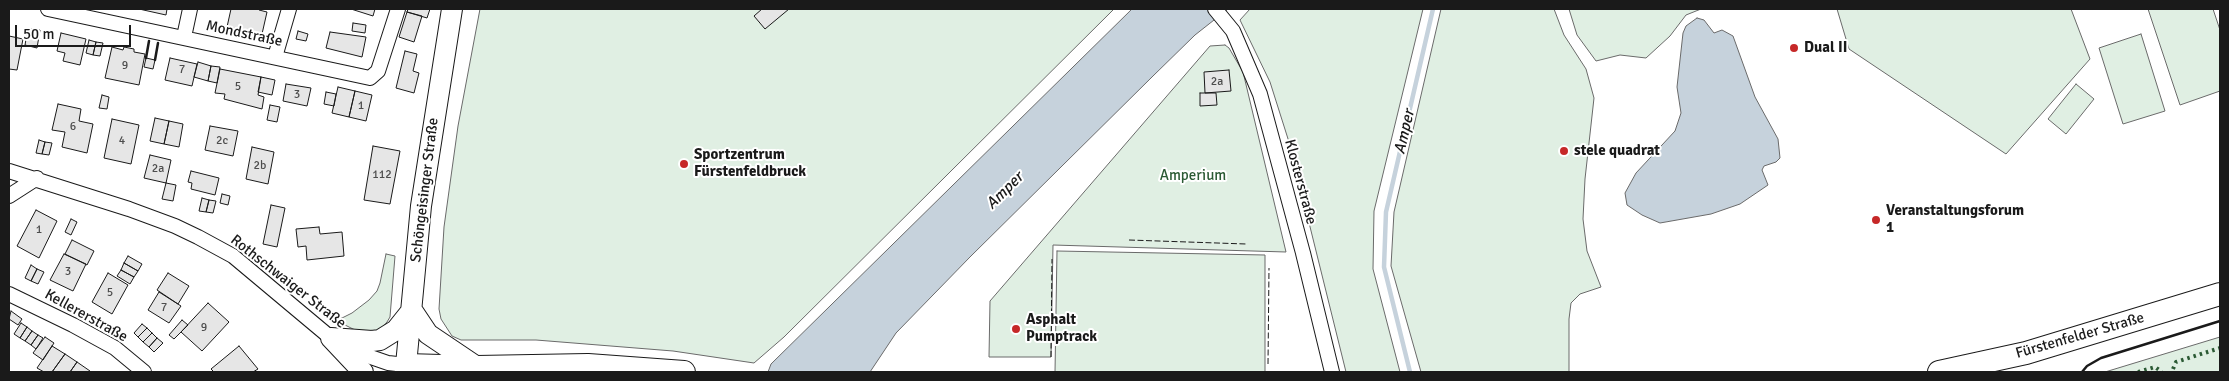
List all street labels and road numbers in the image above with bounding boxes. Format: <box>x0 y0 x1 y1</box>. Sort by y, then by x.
street label: Mondstraße <box>204 17 284 51</box>
street label: Schöngeisinger Straße <box>407 117 443 263</box>
street label: Klosterstraße <box>1280 137 1320 227</box>
street label: Rothschwaiger Straße <box>227 231 349 333</box>
street label: Kellererstraße <box>41 286 131 346</box>
street label: Fürstenfelder Straße <box>2014 309 2146 363</box>

